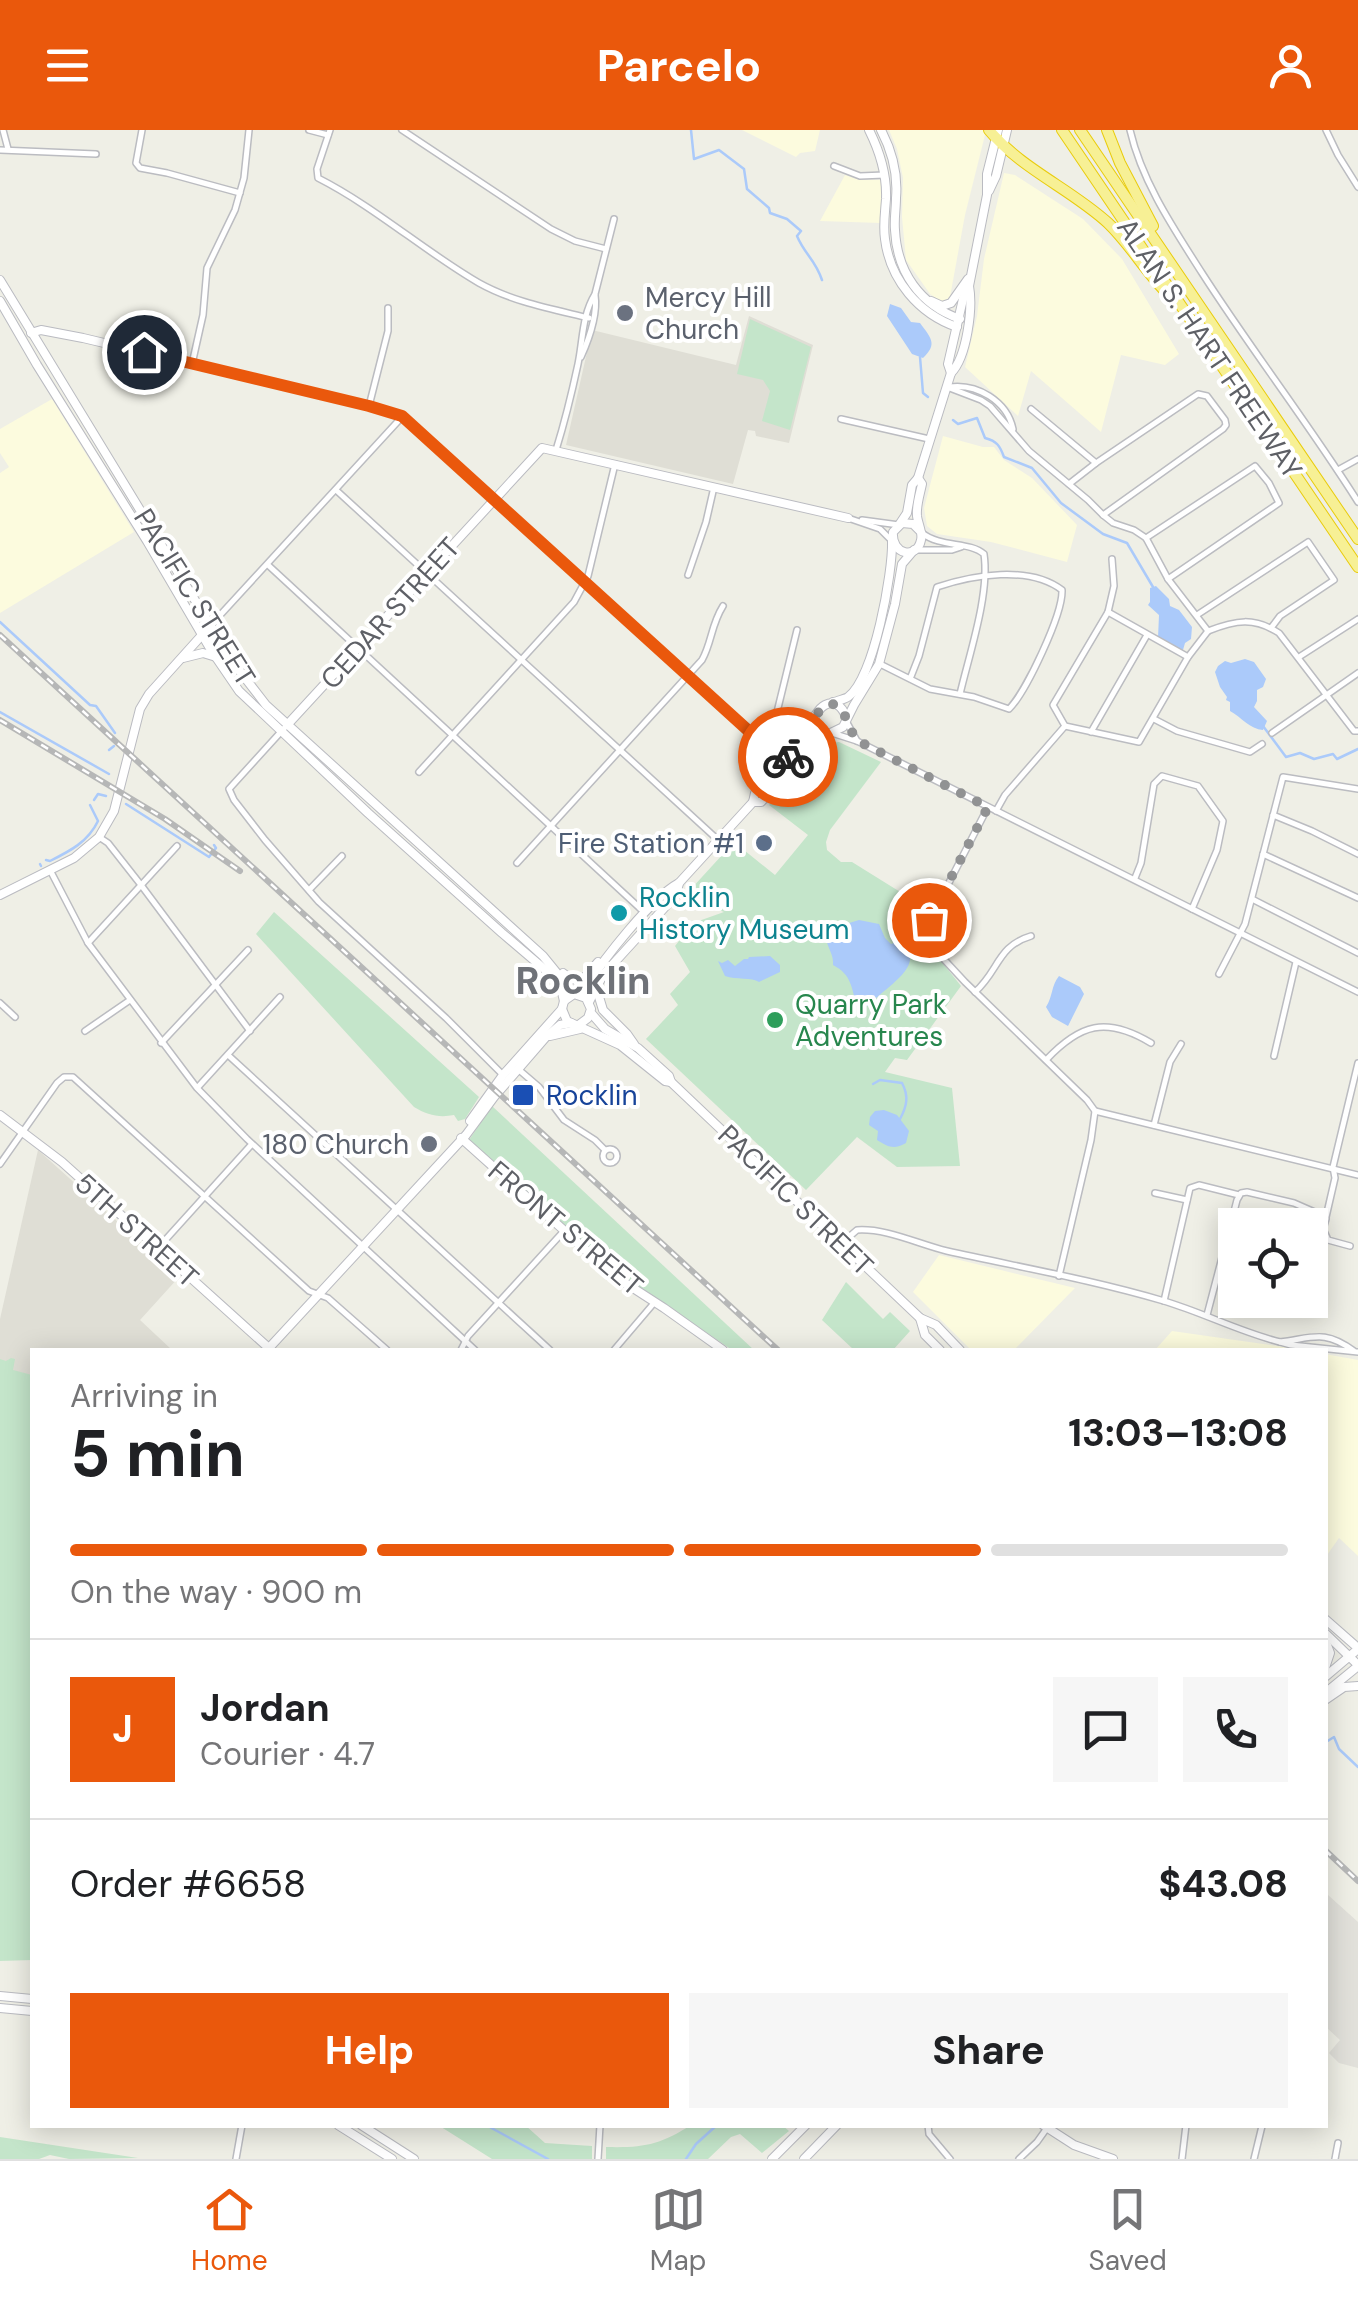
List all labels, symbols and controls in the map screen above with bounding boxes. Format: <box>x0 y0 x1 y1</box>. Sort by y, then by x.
text: Parcelo <box>597 36 761 95</box>
icon: menu <box>40 38 95 93</box>
icon: person <box>1263 38 1318 93</box>
street label: ALAN S. HART FREEWAY <box>1109 211 1311 486</box>
place label: Mercy Hill Church <box>645 279 772 348</box>
marker: Mercy Hill Church <box>614 302 636 324</box>
pin <box>102 310 187 395</box>
icon: home <box>117 325 172 380</box>
street label: PACIFIC STREET <box>125 502 264 693</box>
street label: CEDAR STREET <box>312 530 468 697</box>
courier <box>738 707 838 807</box>
icon: bike <box>761 730 816 785</box>
place label: Fire Station #1 <box>558 825 744 862</box>
marker: Fire Station #1 <box>753 832 775 854</box>
pin <box>887 878 972 963</box>
place label: Rocklin History Museum <box>639 879 849 948</box>
icon: bag <box>902 893 957 948</box>
marker: Rocklin History Museum <box>608 902 630 924</box>
district label: Rocklin <box>515 956 651 1006</box>
place label: Quarry Park Adventures <box>795 986 947 1055</box>
marker: Quarry Park Adventures <box>764 1009 786 1031</box>
place label: Rocklin <box>546 1077 638 1114</box>
marker: Rocklin <box>510 1082 536 1108</box>
street label: PACIFIC STREET <box>710 1117 881 1284</box>
place label: 180 Church <box>262 1126 409 1163</box>
marker: 180 Church <box>418 1133 440 1155</box>
street label: FRONT STREET <box>481 1153 651 1304</box>
street label: 5TH STREET <box>67 1165 206 1296</box>
map controls <box>1218 1208 1328 1318</box>
button: locate <box>1218 1208 1328 1318</box>
text: Arriving in <box>70 1375 218 1417</box>
text: 13:03–13:08 <box>1068 1408 1288 1458</box>
text: 5 min <box>70 1412 245 1496</box>
text: On the way · 900 m <box>70 1571 362 1613</box>
button: chat <box>1053 1677 1158 1782</box>
button: phone <box>1183 1677 1288 1782</box>
text: Jordan <box>200 1683 330 1733</box>
text: J <box>112 1704 133 1754</box>
text: Courier · 4.7 <box>200 1733 375 1775</box>
text: Order #6658 <box>70 1859 306 1909</box>
text: $43.08 <box>1159 1859 1288 1909</box>
button: Help <box>70 1993 669 2108</box>
button: Share <box>689 1993 1288 2108</box>
tab: Home <box>191 2182 268 2279</box>
tab: Map <box>650 2182 706 2279</box>
tab: Saved <box>1088 2182 1167 2279</box>

